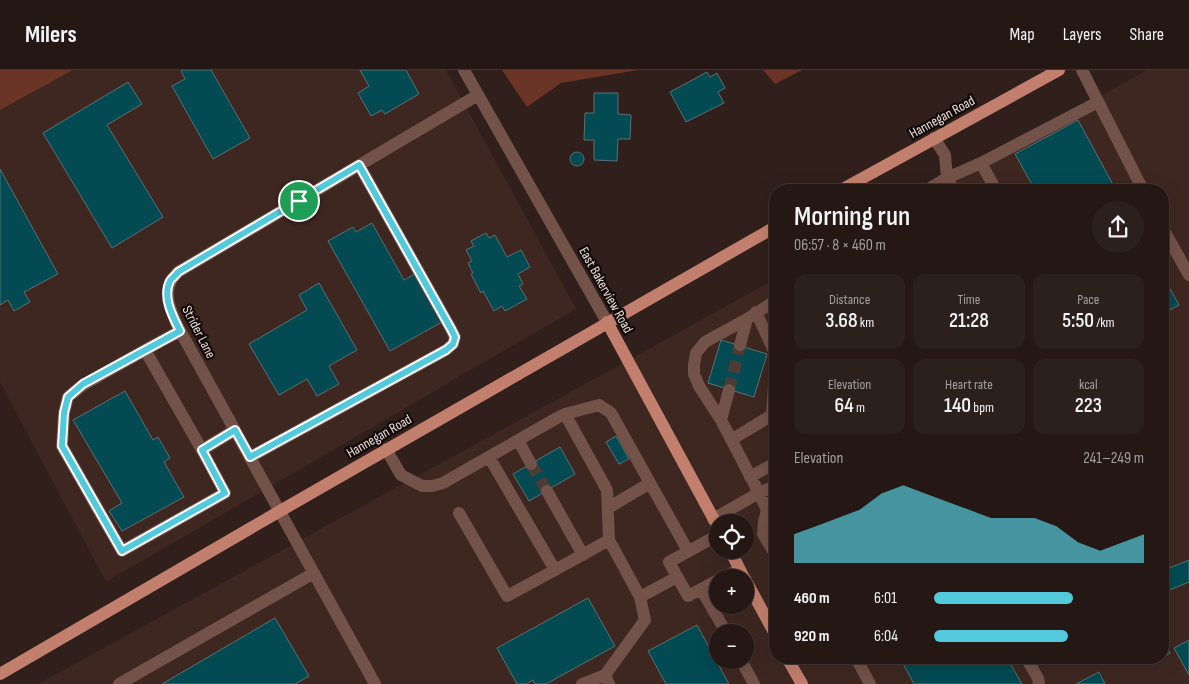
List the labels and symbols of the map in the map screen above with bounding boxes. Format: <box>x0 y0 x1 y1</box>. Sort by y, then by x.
street label: Hannegan Road <box>906 92 978 142</box>
pin <box>278 180 320 222</box>
street label: East Bakerview Road <box>575 244 637 336</box>
street label: Strider Lane <box>179 303 219 361</box>
street label: Hannegan Road <box>343 410 415 461</box>

